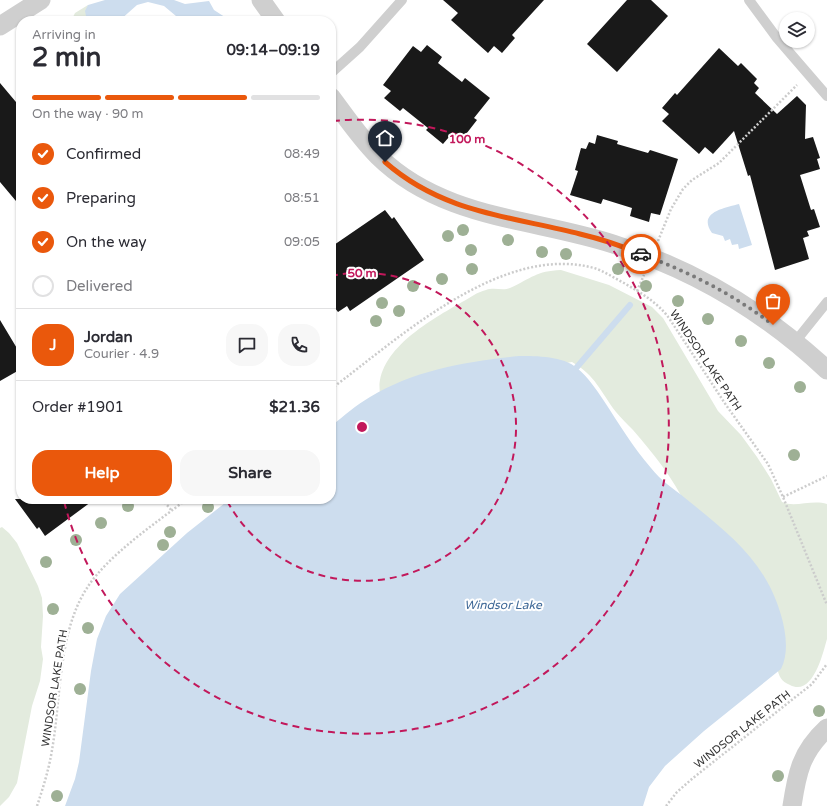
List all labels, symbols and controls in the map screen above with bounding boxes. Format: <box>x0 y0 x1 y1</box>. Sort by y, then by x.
map controls <box>779 12 815 48</box>
button: layers <box>779 12 815 48</box>
text: Arriving in <box>32 27 96 43</box>
text: 09:14–09:19 <box>226 41 320 59</box>
text: 2 min <box>32 42 101 73</box>
text: On the way · 90 m <box>32 106 144 122</box>
pin <box>368 121 402 162</box>
icon: home <box>374 127 396 149</box>
text: 100 m <box>449 132 485 146</box>
icon: check <box>32 143 54 165</box>
text: Confirmed <box>66 145 141 163</box>
text: 08:49 <box>284 146 320 162</box>
icon: check <box>32 187 54 209</box>
text: Preparing <box>66 189 136 207</box>
text: 08:51 <box>284 190 320 206</box>
icon: check <box>32 231 54 253</box>
text: On the way <box>66 233 146 251</box>
text: 09:05 <box>284 234 320 250</box>
courier <box>621 234 661 274</box>
icon: car <box>630 243 652 265</box>
text: 50 m <box>347 266 377 280</box>
text: Delivered <box>66 277 133 295</box>
pin <box>756 284 790 325</box>
icon: bag <box>762 290 784 312</box>
street label: WINDSOR LAKE PATH <box>667 307 744 413</box>
button: chat <box>226 324 268 366</box>
button: phone <box>278 324 320 366</box>
text: Jordan <box>84 328 133 346</box>
text: J <box>50 336 57 354</box>
text: Courier · 4.9 <box>84 346 159 362</box>
text: Order #1901 <box>32 398 124 416</box>
text: $21.36 <box>269 398 320 416</box>
centre of rings <box>355 420 369 434</box>
button: Help <box>32 450 172 496</box>
button: Share <box>180 450 320 496</box>
water label: Windsor Lake <box>464 598 543 612</box>
street label: WINDSOR LAKE PATH <box>39 628 70 748</box>
street label: WINDSOR LAKE PATH <box>692 688 793 771</box>

